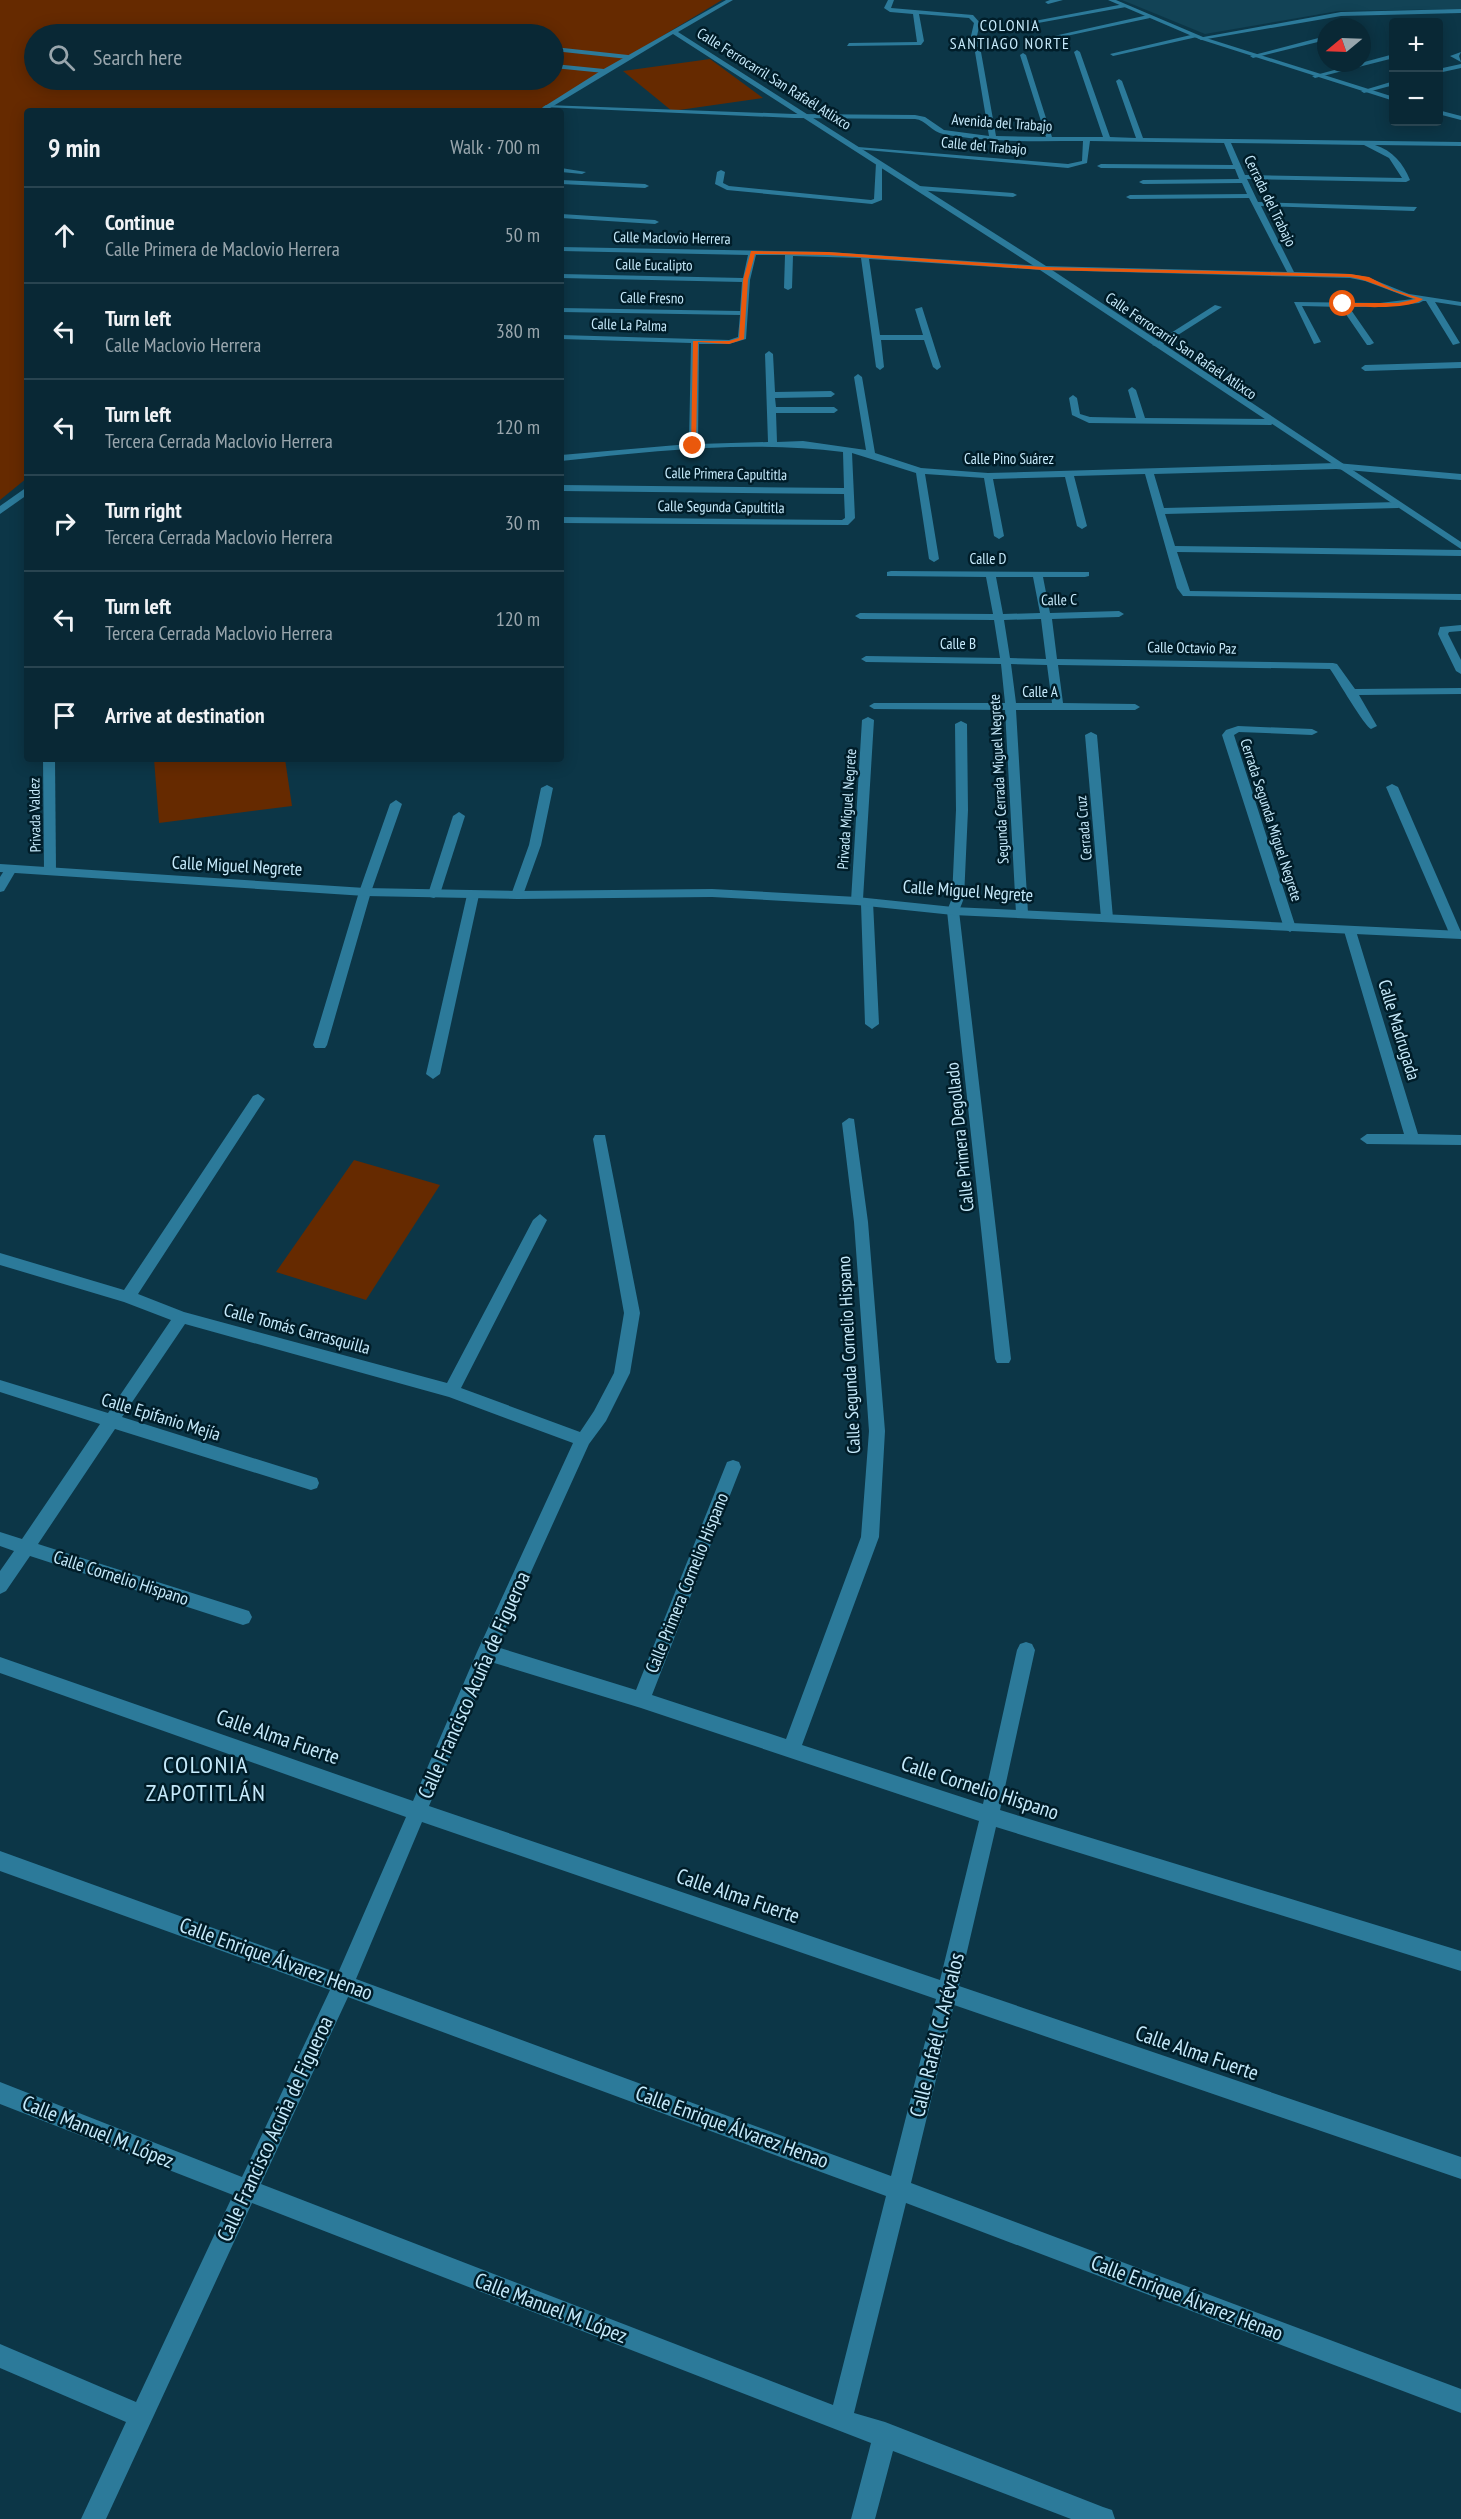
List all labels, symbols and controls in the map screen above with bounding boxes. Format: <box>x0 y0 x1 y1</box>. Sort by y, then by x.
district label: COLONIA SANTIAGO NORTE <box>950 15 1070 53</box>
north arrow <box>1317 18 1371 72</box>
map controls <box>1389 18 1443 126</box>
button: + <box>1389 18 1443 72</box>
street label: Calle Ferrocarril San Rafaél Atlixco <box>694 23 855 134</box>
search box <box>24 24 564 90</box>
icon: search <box>45 41 78 74</box>
text: Search here <box>93 43 182 71</box>
button: − <box>1389 72 1443 126</box>
street label: Avenida del Trabajo <box>951 110 1053 135</box>
text: 9 min <box>48 131 101 164</box>
street label: Calle del Trabajo <box>940 132 1028 159</box>
text: Walk · 700 m <box>450 134 540 160</box>
street label: Cerrada del Trabajo <box>1240 152 1301 250</box>
text: Continue <box>105 208 175 236</box>
icon: ahead <box>48 219 81 252</box>
text: 50 m <box>505 222 540 248</box>
street label: Calle Maclovio Herrera <box>613 227 731 248</box>
text: Calle Primera de Maclovio Herrera <box>105 236 340 262</box>
street label: Calle Eucalipto <box>615 254 693 275</box>
street label: Calle Fresno <box>620 287 684 308</box>
street label: Calle Ferrocarril San Rafaél Atlixco <box>1102 288 1261 403</box>
route start <box>1329 290 1355 316</box>
text: Turn left <box>105 304 171 332</box>
street label: Calle La Palma <box>591 314 667 335</box>
icon: left <box>48 315 81 348</box>
text: 380 m <box>496 318 540 344</box>
text: Calle Maclovio Herrera <box>105 332 261 358</box>
text: Turn left <box>105 400 171 428</box>
icon: left <box>48 411 81 444</box>
text: 120 m <box>496 414 540 440</box>
text: Tercera Cerrada Maclovio Herrera <box>105 428 333 454</box>
route end <box>679 432 705 458</box>
street label: Calle Pino Suárez <box>964 449 1054 468</box>
street label: Calle Primera Capultitla <box>665 463 787 484</box>
text: Turn right <box>105 496 182 524</box>
street label: Calle Segunda Capultitla <box>657 496 785 517</box>
icon: right <box>48 507 81 540</box>
text: 30 m <box>505 510 540 536</box>
text: Tercera Cerrada Maclovio Herrera <box>105 524 333 550</box>
street label: Calle D <box>970 549 1007 568</box>
street label: Calle C <box>1041 590 1077 609</box>
text: Turn left <box>105 592 171 620</box>
icon: left <box>48 603 81 636</box>
text: 120 m <box>496 606 540 632</box>
text: Tercera Cerrada Maclovio Herrera <box>105 620 333 646</box>
street label: Calle B <box>940 634 976 653</box>
street label: Calle Octavio Paz <box>1147 637 1237 658</box>
street label: Calle A <box>1022 682 1059 701</box>
street label: Segunda Cerrada Miguel Negrete <box>985 694 1012 864</box>
icon: arrive <box>48 699 81 732</box>
text: Arrive at destination <box>105 701 265 729</box>
street label: Cerrada Segunda Miguel Negrete <box>1236 736 1307 904</box>
street label: Privada Miguel Negrete <box>833 748 860 870</box>
street label: Privada Valdez <box>24 778 45 852</box>
street label: Cerrada Cruz <box>1071 795 1096 861</box>
street label: Calle Miguel Negrete <box>171 851 303 880</box>
street label: Calle Miguel Negrete <box>902 874 1034 907</box>
street label: Calle Madrugada <box>1373 977 1426 1083</box>
street label: Calle Primera Degollado <box>940 1061 979 1213</box>
street label: Calle Segunda Cornelio Hispano <box>832 1255 865 1454</box>
street label: Calle Tomás Carrasquilla <box>221 1298 373 1359</box>
street label: Calle Epifanio Mejía <box>99 1387 224 1446</box>
street label: Calle Primera Cornelio Hispano <box>640 1489 733 1676</box>
street label: Calle Cornelio Hispano <box>51 1545 192 1610</box>
street label: Calle Francisco Acuña de Figueroa <box>411 1567 536 1803</box>
street label: Calle Alma Fuerte <box>213 1703 343 1770</box>
district label: COLONIA ZAPOTITLÁN <box>146 1749 266 1808</box>
street label: Calle Cornelio Hispano <box>898 1749 1062 1826</box>
street label: Calle Alma Fuerte <box>673 1862 803 1929</box>
street label: Calle Enrique Álvarez Henao <box>176 1911 376 2006</box>
street label: Calle Rafaél C. Arévalos <box>903 1950 970 2120</box>
street label: Calle Francisco Acuña de Figueroa <box>210 2012 339 2246</box>
street label: Calle Alma Fuerte <box>1132 2019 1262 2086</box>
street label: Calle Enrique Álvarez Henao <box>632 2079 832 2174</box>
street label: Calle Manuel M. López <box>18 2089 178 2174</box>
street label: Calle Enrique Álvarez Henao <box>1087 2248 1287 2347</box>
street label: Calle Manuel M. López <box>471 2266 631 2349</box>

